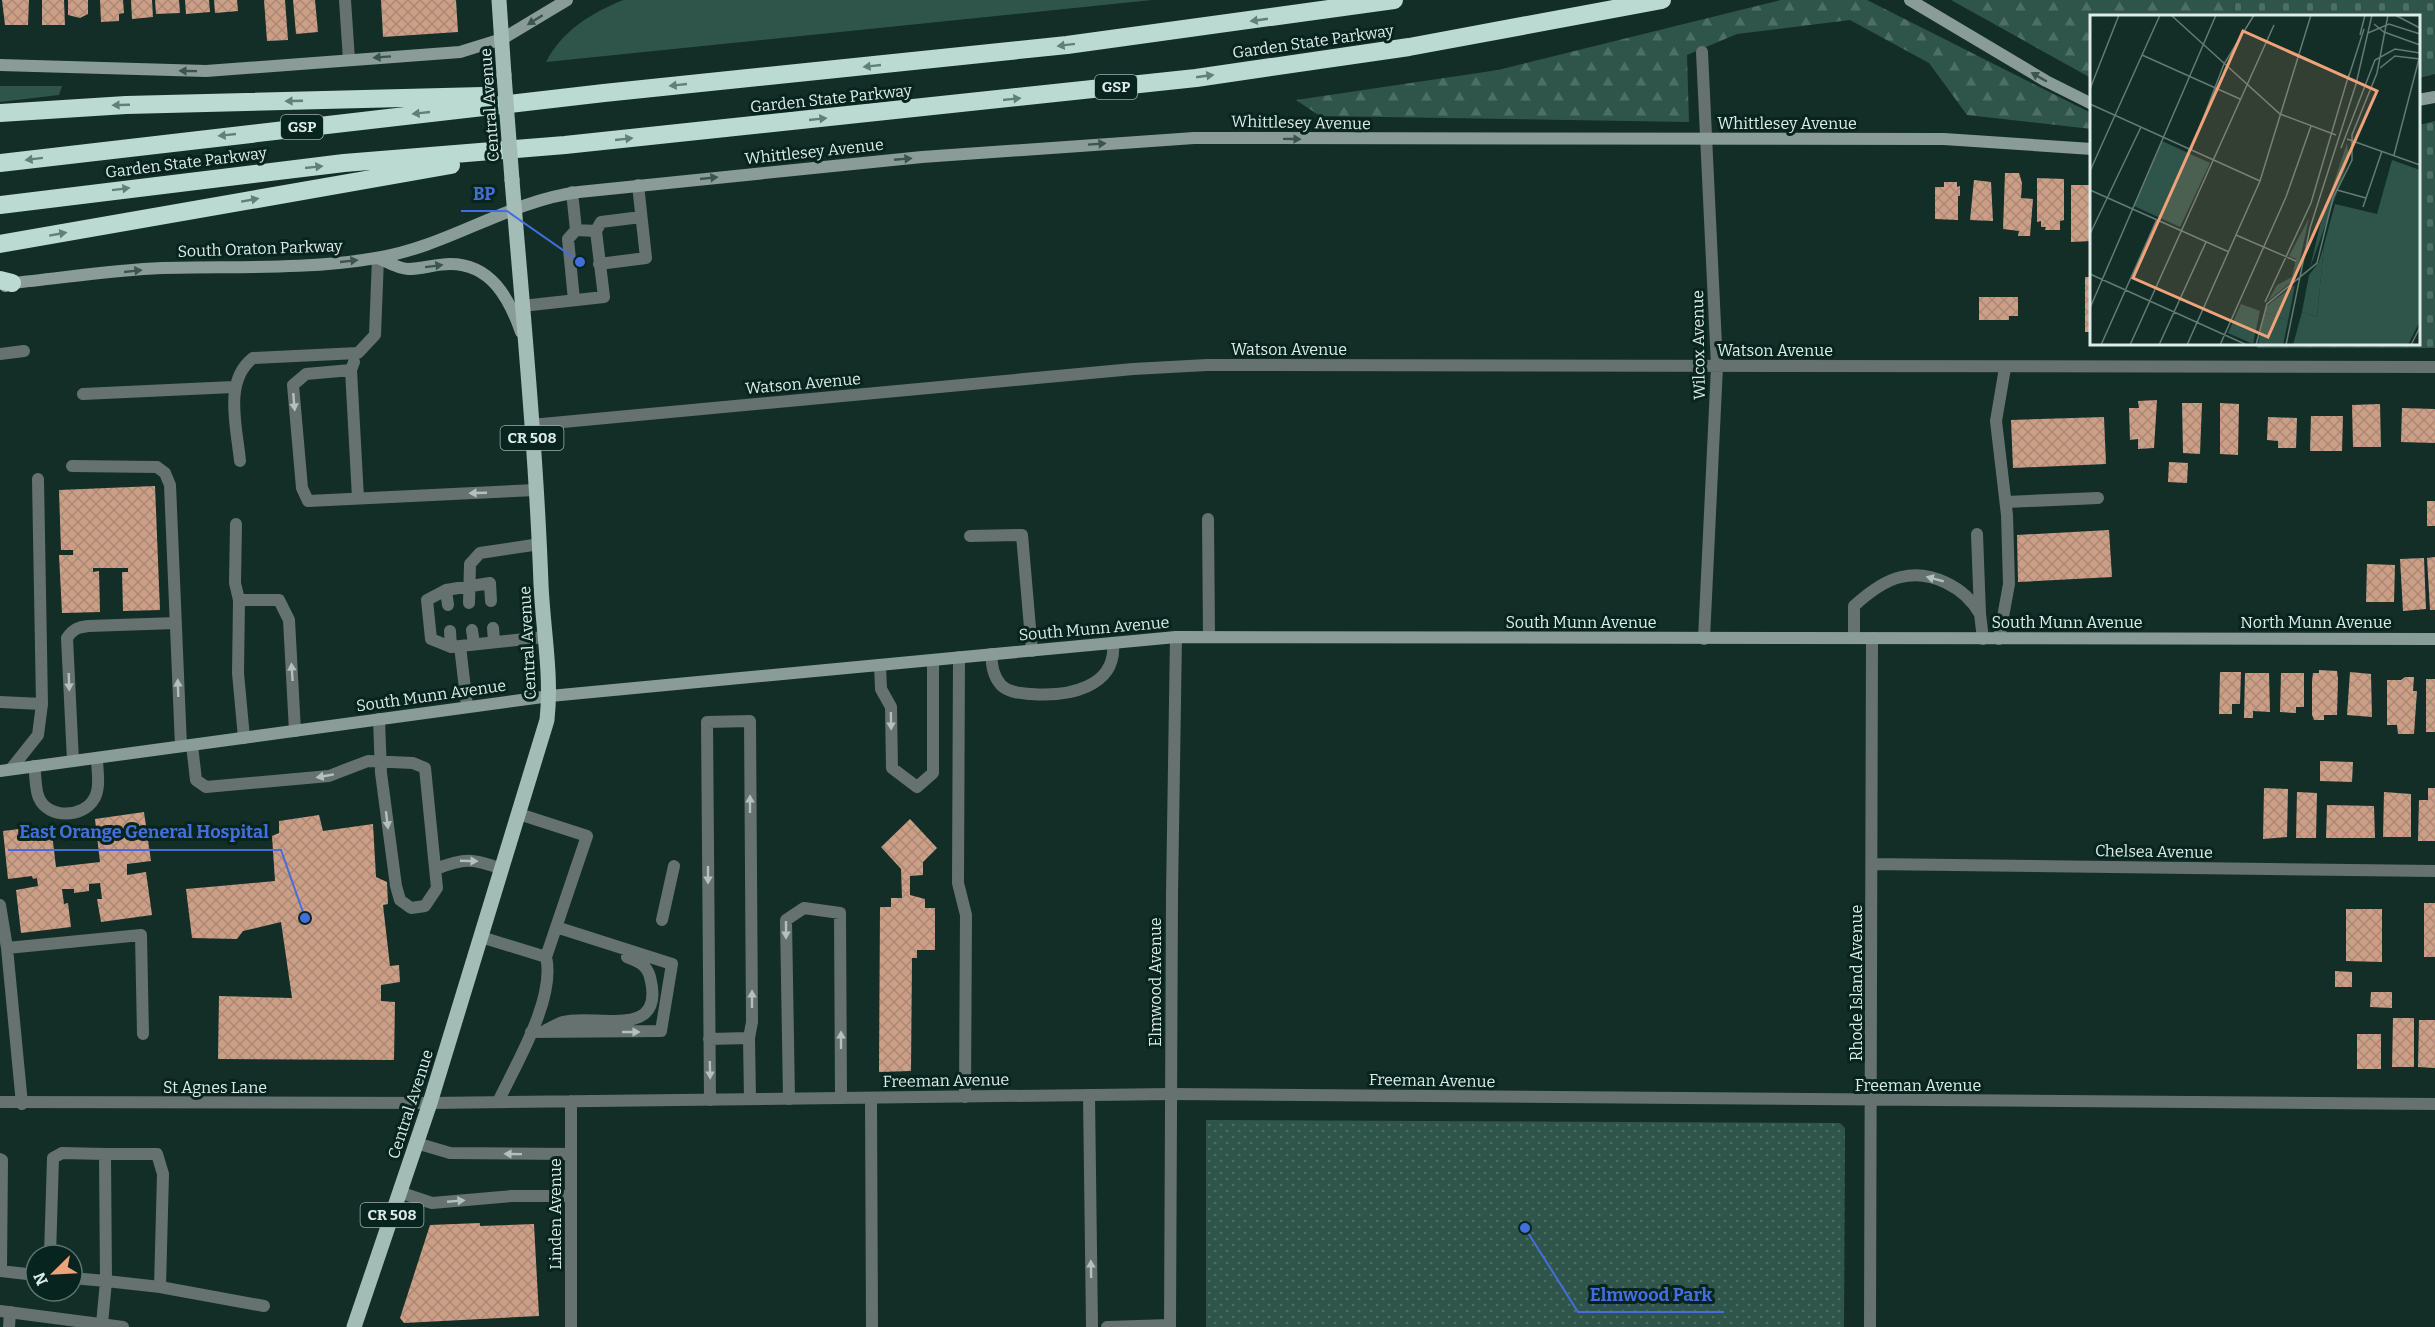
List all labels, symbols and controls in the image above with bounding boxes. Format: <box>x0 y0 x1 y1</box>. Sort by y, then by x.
one-way arrow <box>527 15 543 26</box>
inset map <box>2090 15 2420 345</box>
one-way arrow <box>1250 16 1269 25</box>
street label: Garden State Parkway <box>1231 21 1395 62</box>
one-way arrow <box>1057 41 1076 50</box>
street label: Central Avenue <box>476 47 503 162</box>
one-way arrow <box>373 52 392 62</box>
one-way arrow <box>863 61 882 71</box>
one-way arrow <box>178 66 197 76</box>
one-way arrow <box>1196 72 1215 81</box>
one-way arrow <box>2031 72 2048 82</box>
road number: GSP <box>1095 75 1137 99</box>
one-way arrow <box>669 80 688 90</box>
street label: Garden State Parkway <box>749 80 913 116</box>
one-way arrow <box>1002 94 1021 104</box>
one-way arrow <box>285 96 304 106</box>
one-way arrow <box>112 101 131 110</box>
one-way arrow <box>412 109 431 118</box>
street label: Whittlesey Avenue <box>1231 112 1371 133</box>
one-way arrow <box>808 114 827 124</box>
street label: Whittlesey Avenue <box>1717 114 1857 133</box>
road number: GSP <box>281 115 323 139</box>
one-way arrow <box>218 131 237 140</box>
one-way arrow <box>614 134 633 144</box>
one-way arrow <box>1283 134 1302 144</box>
street label: Whittlesey Avenue <box>744 135 884 168</box>
one-way arrow <box>1088 139 1107 149</box>
street label: Garden State Parkway <box>104 143 268 182</box>
one-way arrow <box>24 154 43 163</box>
one-way arrow <box>893 154 912 164</box>
one-way arrow <box>305 162 324 172</box>
one-way arrow <box>699 173 718 183</box>
callout: BP <box>461 175 507 211</box>
text: BP <box>473 183 495 205</box>
one-way arrow <box>111 185 130 194</box>
one-way arrow <box>240 196 259 205</box>
one-way arrow <box>48 229 67 238</box>
street label: South Oraton Parkway <box>177 236 343 261</box>
one-way arrow <box>340 256 359 266</box>
one-way arrow <box>425 261 444 271</box>
one-way arrow <box>124 266 143 276</box>
street label: Wilcox Avenue <box>1688 290 1709 400</box>
street label: Watson Avenue <box>1231 340 1347 359</box>
street label: Watson Avenue <box>1717 341 1833 360</box>
street label: Watson Avenue <box>745 369 862 398</box>
one-way arrow <box>290 393 299 412</box>
road number: CR 508 <box>500 426 564 450</box>
one-way arrow <box>468 488 487 497</box>
one-way arrow <box>1926 574 1944 584</box>
street label: Central Avenue <box>515 586 540 700</box>
street label: South Munn Avenue <box>1018 612 1170 645</box>
street label: South Munn Avenue <box>1505 613 1657 632</box>
street label: South Munn Avenue <box>1991 613 2143 632</box>
street label: North Munn Avenue <box>2240 613 2392 632</box>
one-way arrow <box>288 663 297 682</box>
one-way arrow <box>65 672 74 691</box>
street label: South Munn Avenue <box>355 676 507 715</box>
one-way arrow <box>174 678 183 697</box>
one-way arrow <box>886 712 896 731</box>
one-way arrow <box>315 772 334 781</box>
one-way arrow <box>745 795 755 814</box>
one-way arrow <box>383 811 392 830</box>
callout: East Orange General Hospital <box>8 814 281 850</box>
text: East Orange General Hospital <box>19 821 269 843</box>
street label: Chelsea Avenue <box>2095 841 2213 862</box>
one-way arrow <box>460 856 479 865</box>
one-way arrow <box>703 866 713 885</box>
street label: Rhode Island Avenue <box>1847 905 1866 1061</box>
street label: Elmwood Avenue <box>1146 917 1165 1047</box>
one-way arrow <box>781 921 791 940</box>
one-way arrow <box>747 990 757 1009</box>
one-way arrow <box>622 1027 641 1036</box>
one-way arrow <box>836 1030 846 1049</box>
street label: Central Avenue <box>384 1047 437 1161</box>
one-way arrow <box>705 1061 715 1080</box>
street label: Freeman Avenue <box>883 1070 1009 1091</box>
street label: Freeman Avenue <box>1369 1070 1495 1091</box>
street label: Freeman Avenue <box>1855 1076 1981 1095</box>
street label: St Agnes Lane <box>163 1078 267 1097</box>
one-way arrow <box>503 1149 522 1158</box>
street label: Linden Avenue <box>546 1158 565 1270</box>
one-way arrow <box>446 1196 465 1206</box>
road number: CR 508 <box>360 1203 424 1227</box>
north arrow <box>24 1243 84 1303</box>
one-way arrow <box>1086 1259 1096 1278</box>
text: N <box>30 1269 52 1288</box>
callout: Elmwood Park <box>1578 1276 1724 1312</box>
text: Elmwood Park <box>1590 1284 1713 1306</box>

